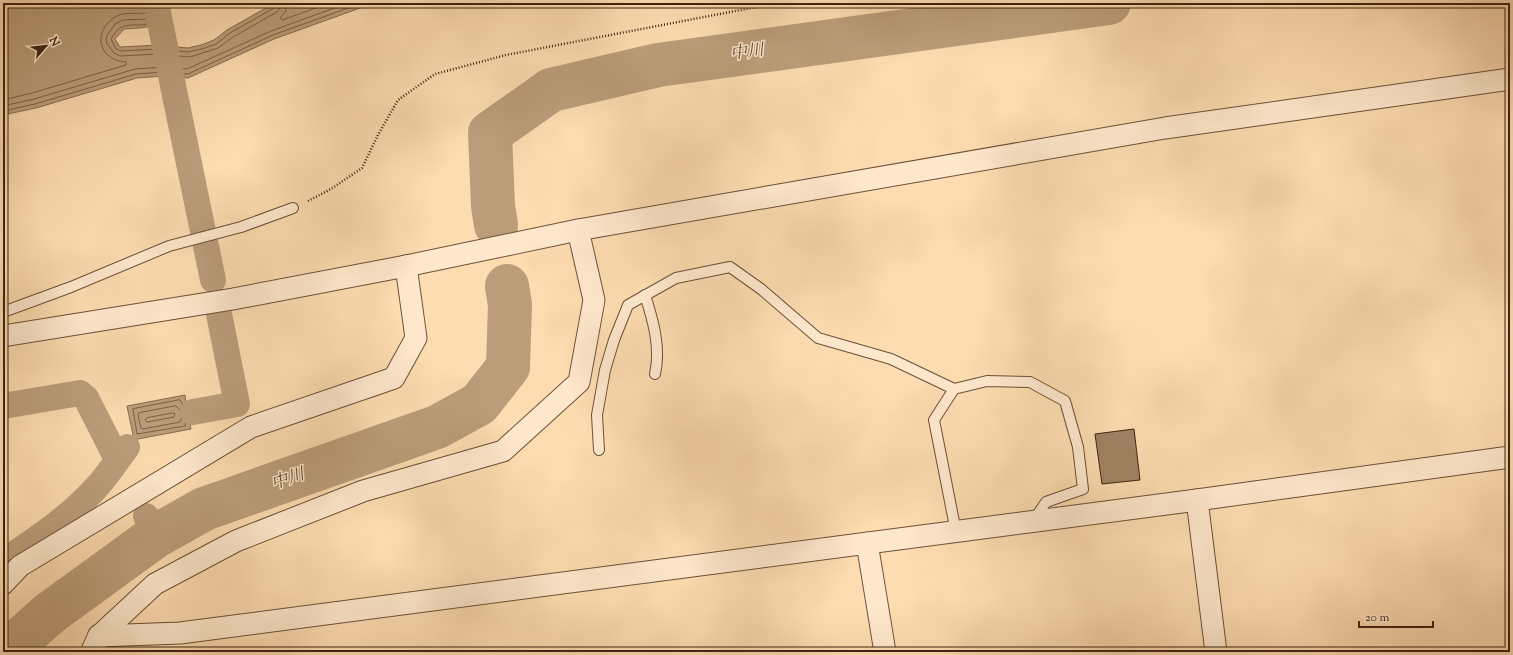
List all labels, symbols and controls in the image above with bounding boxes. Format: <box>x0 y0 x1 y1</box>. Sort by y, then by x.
north arrow <box>26 26 66 66</box>
text: N <box>44 33 63 50</box>
water label: 中川 <box>728 38 767 67</box>
water label: 中川 <box>268 462 310 497</box>
scale bar <box>1359 603 1433 629</box>
text: 20 m <box>1365 609 1390 627</box>

